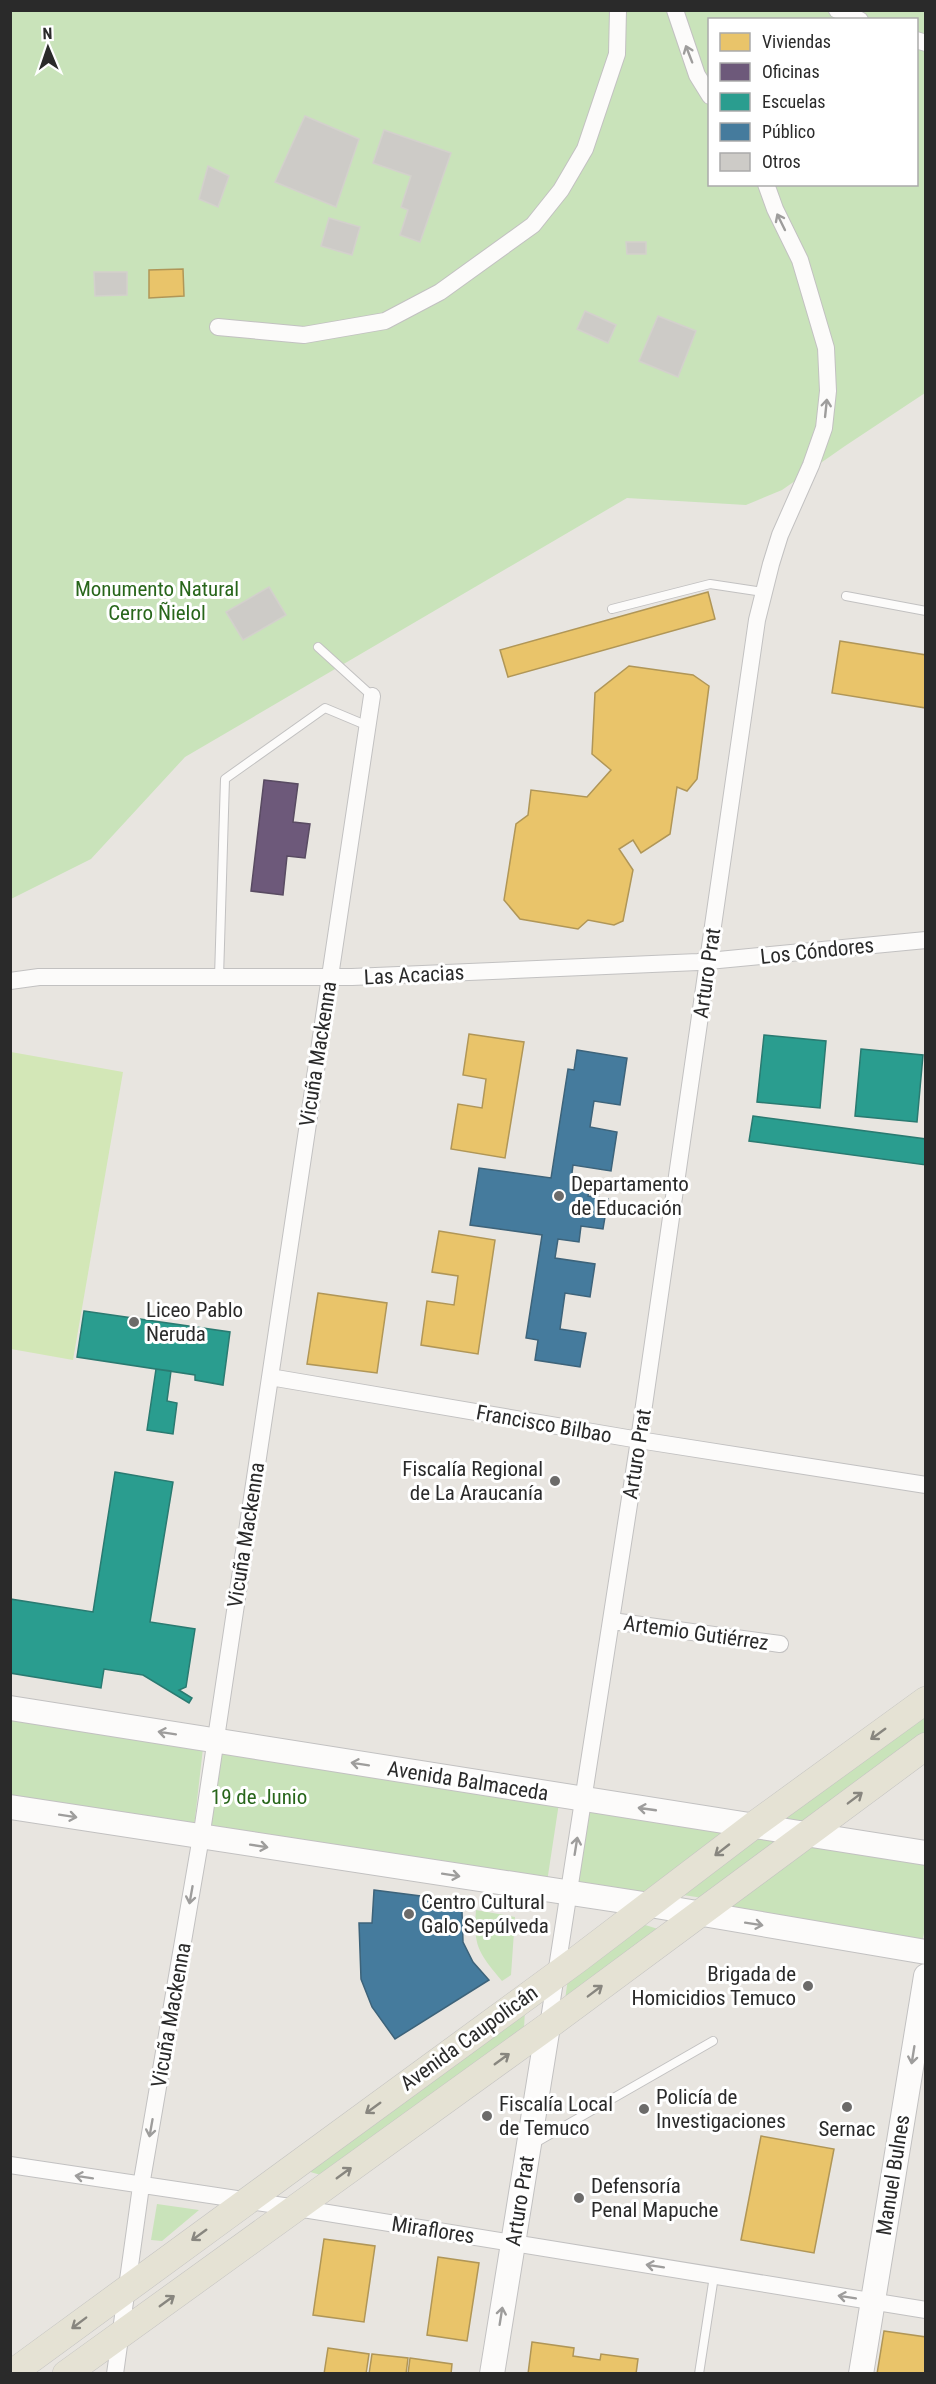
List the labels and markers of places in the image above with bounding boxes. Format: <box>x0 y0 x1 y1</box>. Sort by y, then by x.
place label: Departamento de Educación <box>571 1172 689 1220</box>
marker: Departamento de Educación <box>552 1189 566 1203</box>
place label: Liceo Pablo Neruda <box>146 1298 243 1346</box>
marker: Liceo Pablo Neruda <box>127 1315 141 1329</box>
place label: Fiscalía Regional de La Araucanía <box>402 1457 543 1505</box>
marker: Fiscalía Regional de La Araucanía <box>548 1474 562 1488</box>
place label: Centro Cultural Galo Sepúlveda <box>421 1890 549 1938</box>
marker: Centro Cultural Galo Sepúlveda <box>402 1907 416 1921</box>
place label: Brigada de Homicidios Temuco <box>632 1962 796 2010</box>
marker: Brigada de Homicidios Temuco <box>801 1979 815 1993</box>
place label: Policía de Investigaciones <box>656 2085 786 2133</box>
place label: Fiscalía Local de Temuco <box>499 2092 613 2140</box>
marker: Sernac <box>840 2100 854 2114</box>
marker: Policía de Investigaciones <box>637 2102 651 2116</box>
marker: Fiscalía Local de Temuco <box>480 2109 494 2123</box>
place label: Sernac <box>818 2117 876 2141</box>
place label: Defensoría Penal Mapuche <box>591 2174 718 2222</box>
marker: Defensoría Penal Mapuche <box>572 2191 586 2205</box>

